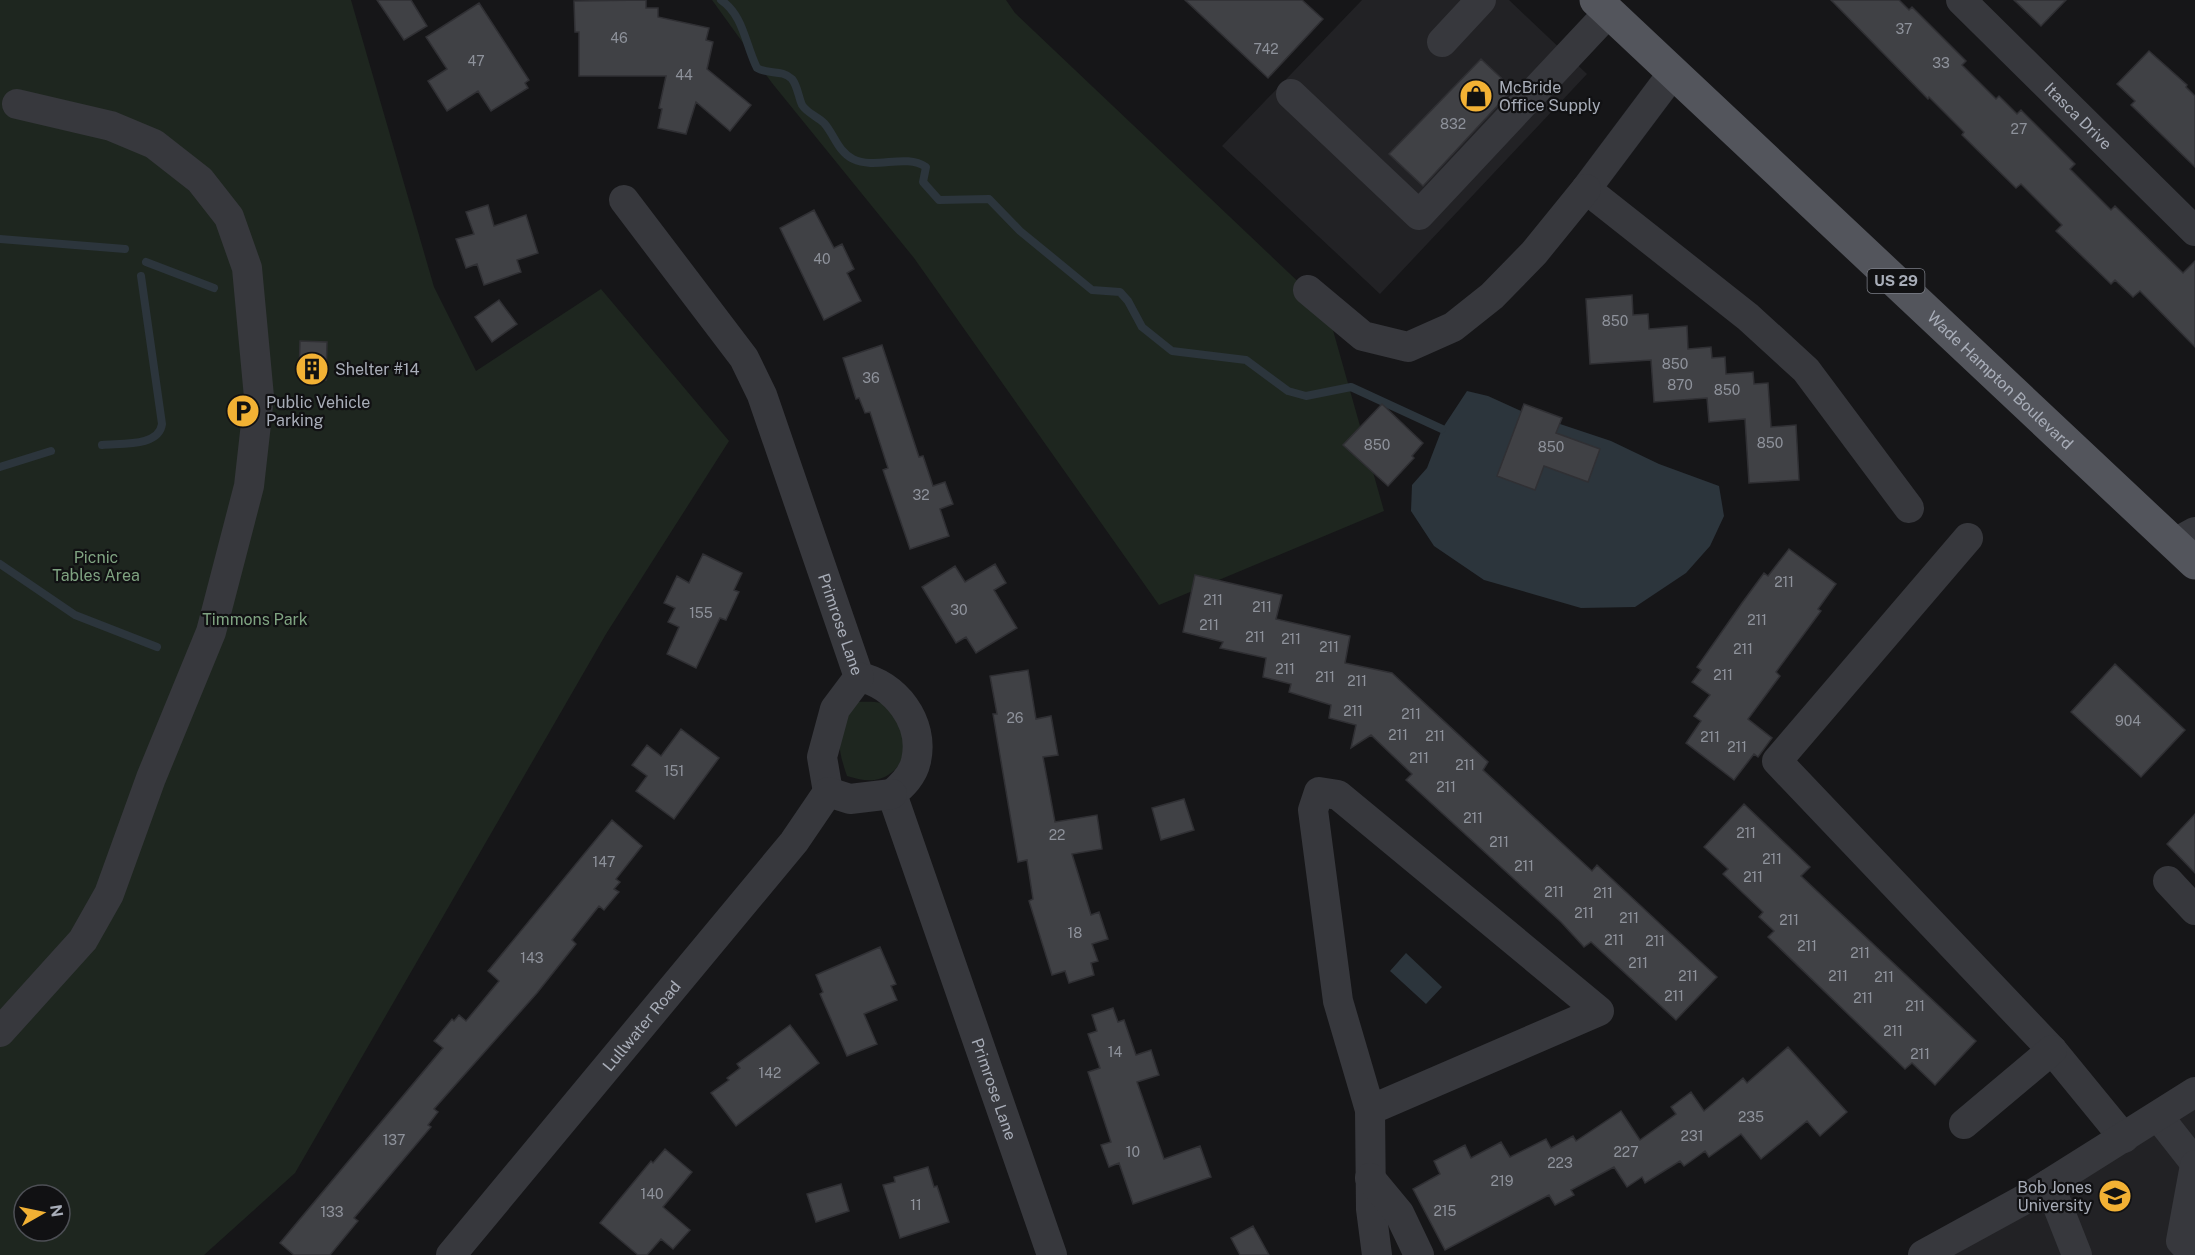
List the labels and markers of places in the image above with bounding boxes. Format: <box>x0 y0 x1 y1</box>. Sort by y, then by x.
shop icon: McBride Office Supply <box>1458 78 1494 114</box>
place label: McBride Office Supply <box>1499 78 1601 115</box>
building icon: Shelter #14 <box>294 351 330 387</box>
place label: Shelter #14 <box>335 360 420 379</box>
parking icon: Public Vehicle Parking <box>225 393 261 429</box>
place label: Public Vehicle Parking <box>266 393 370 430</box>
place label: Bob Jones University <box>2017 1178 2092 1215</box>
school or university icon: Bob Jones University <box>2097 1178 2133 1214</box>

